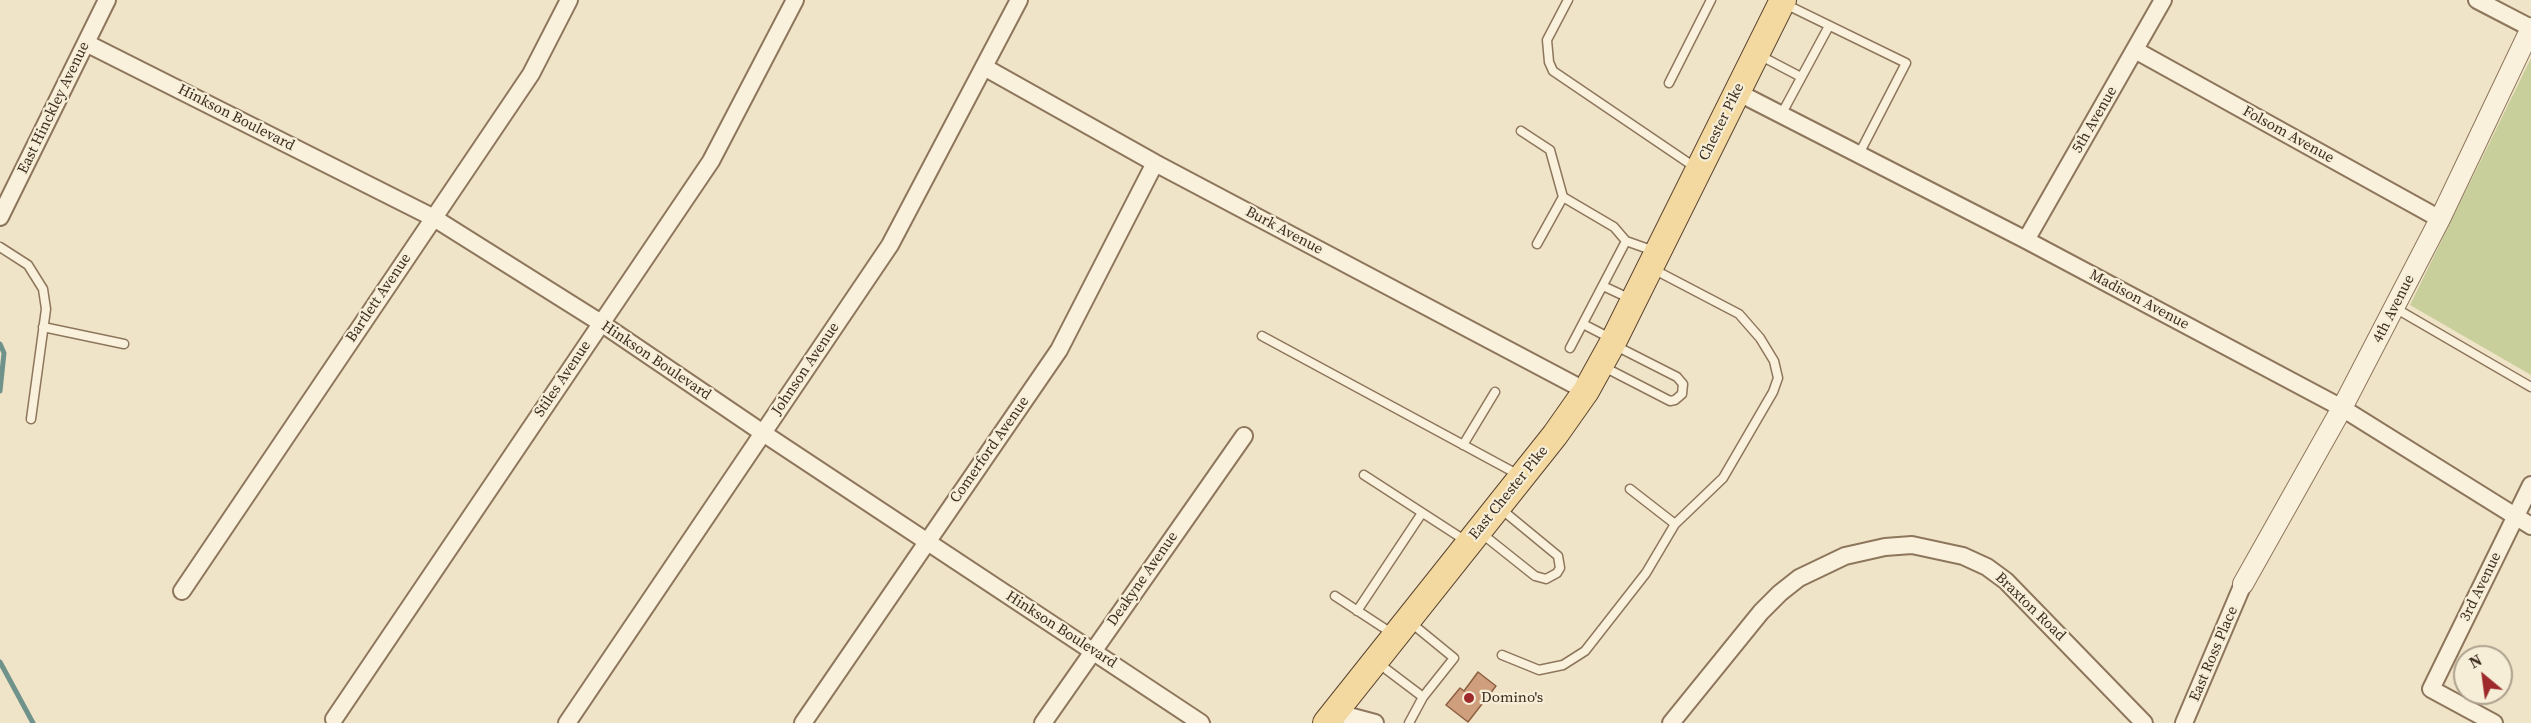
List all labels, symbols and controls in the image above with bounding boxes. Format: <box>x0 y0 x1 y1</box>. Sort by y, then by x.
street label: East Hinckley Avenue <box>14 39 94 177</box>
street label: Chester Pike <box>1695 80 1749 164</box>
street label: Hinkson Boulevard <box>175 81 297 155</box>
street label: 5th Avenue <box>2069 83 2121 157</box>
street label: Folsom Avenue <box>2239 102 2337 168</box>
street label: Burk Avenue <box>1242 203 1326 259</box>
street label: Bartlett Avenue <box>343 250 415 346</box>
street label: Madison Avenue <box>2086 266 2192 334</box>
street label: 4th Avenue <box>2369 272 2419 346</box>
street label: Hinkson Boulevard <box>598 318 714 404</box>
street label: Johnson Avenue <box>768 319 844 419</box>
street label: Stiles Avenue <box>531 337 595 421</box>
street label: Comerford Avenue <box>947 393 1033 507</box>
street label: East Chester Pike <box>1466 442 1552 544</box>
street label: Deakyne Avenue <box>1104 528 1182 630</box>
street label: 3rd Avenue <box>2456 549 2506 625</box>
street label: Braxton Road <box>1991 569 2069 645</box>
street label: Hinkson Boulevard <box>1002 587 1120 673</box>
street label: East Ross Place <box>2186 604 2242 704</box>
north arrow <box>2453 645 2513 705</box>
text: N <box>2465 649 2486 673</box>
place label: Domino's <box>1481 689 1543 707</box>
marker: Domino's <box>1462 691 1476 705</box>

